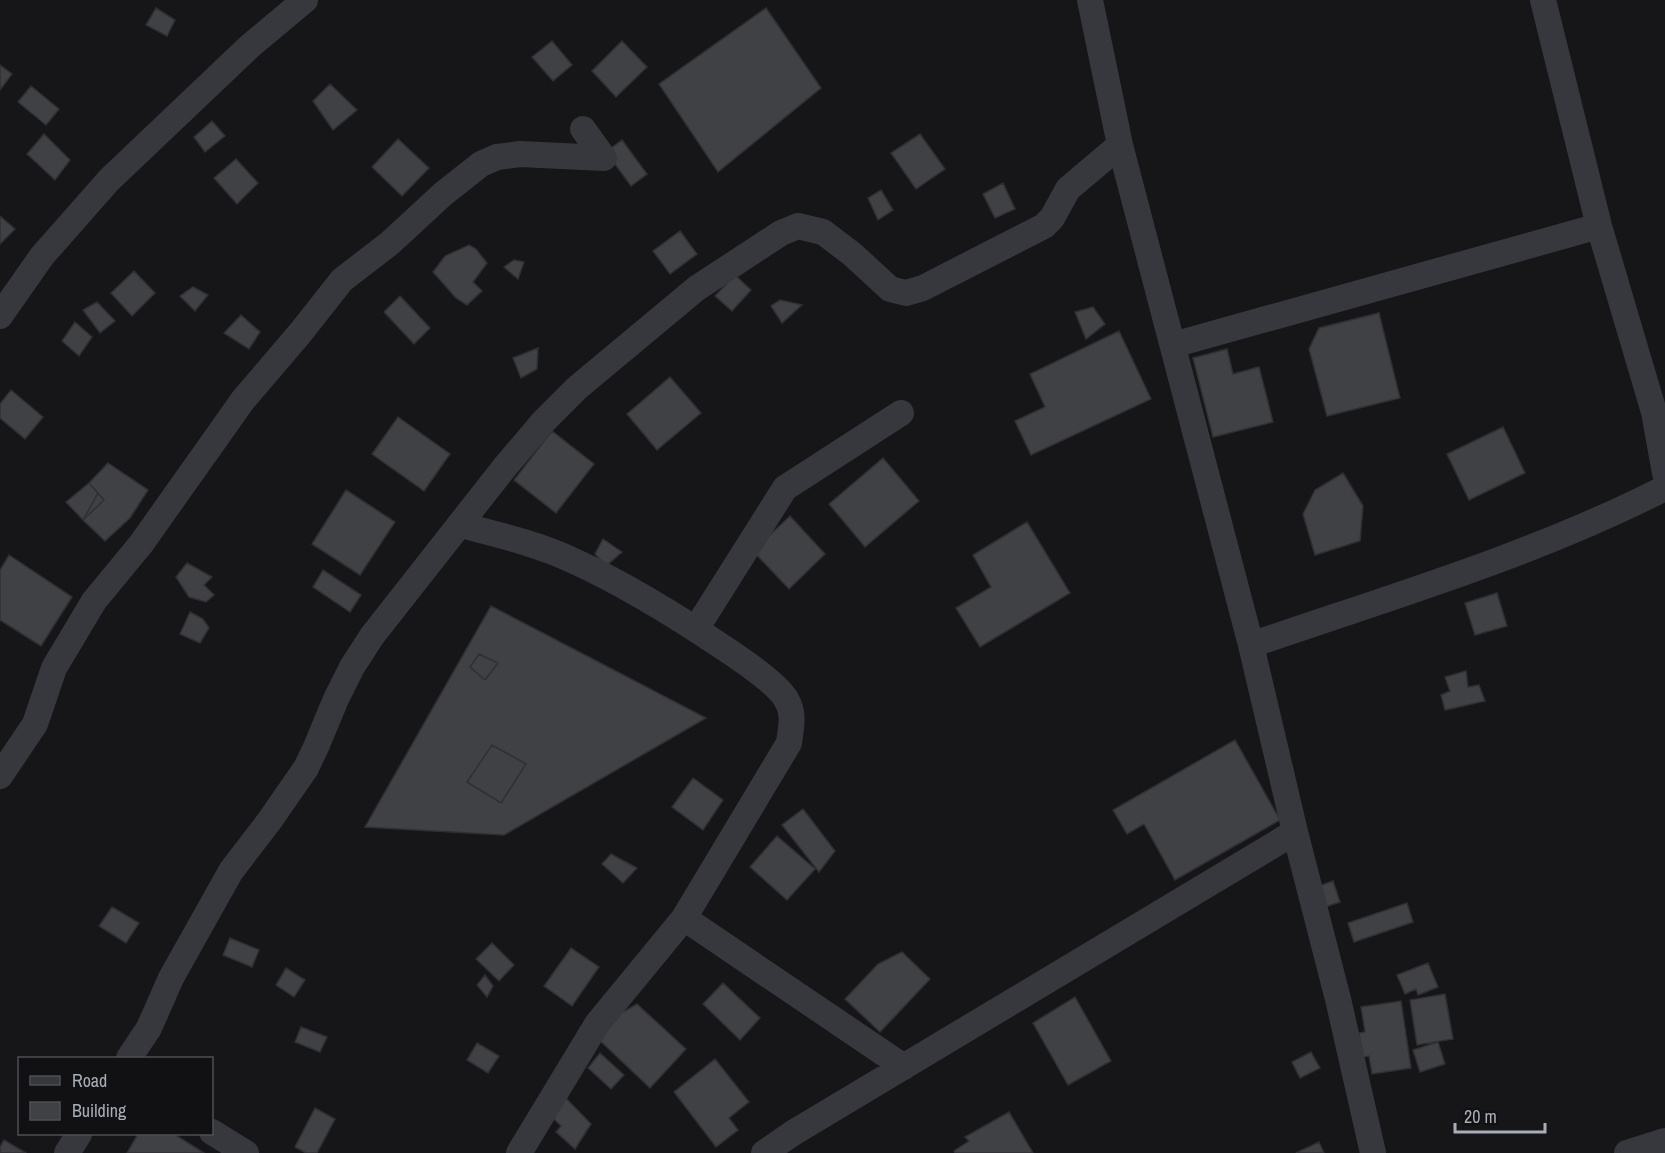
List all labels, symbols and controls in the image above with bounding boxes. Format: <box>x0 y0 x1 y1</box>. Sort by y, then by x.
legend <box>18 1057 213 1135</box>
text: Road <box>72 1068 107 1093</box>
scale bar <box>1455 1096 1545 1134</box>
text: Building <box>72 1098 127 1123</box>
text: 20 m <box>1464 1104 1497 1129</box>

